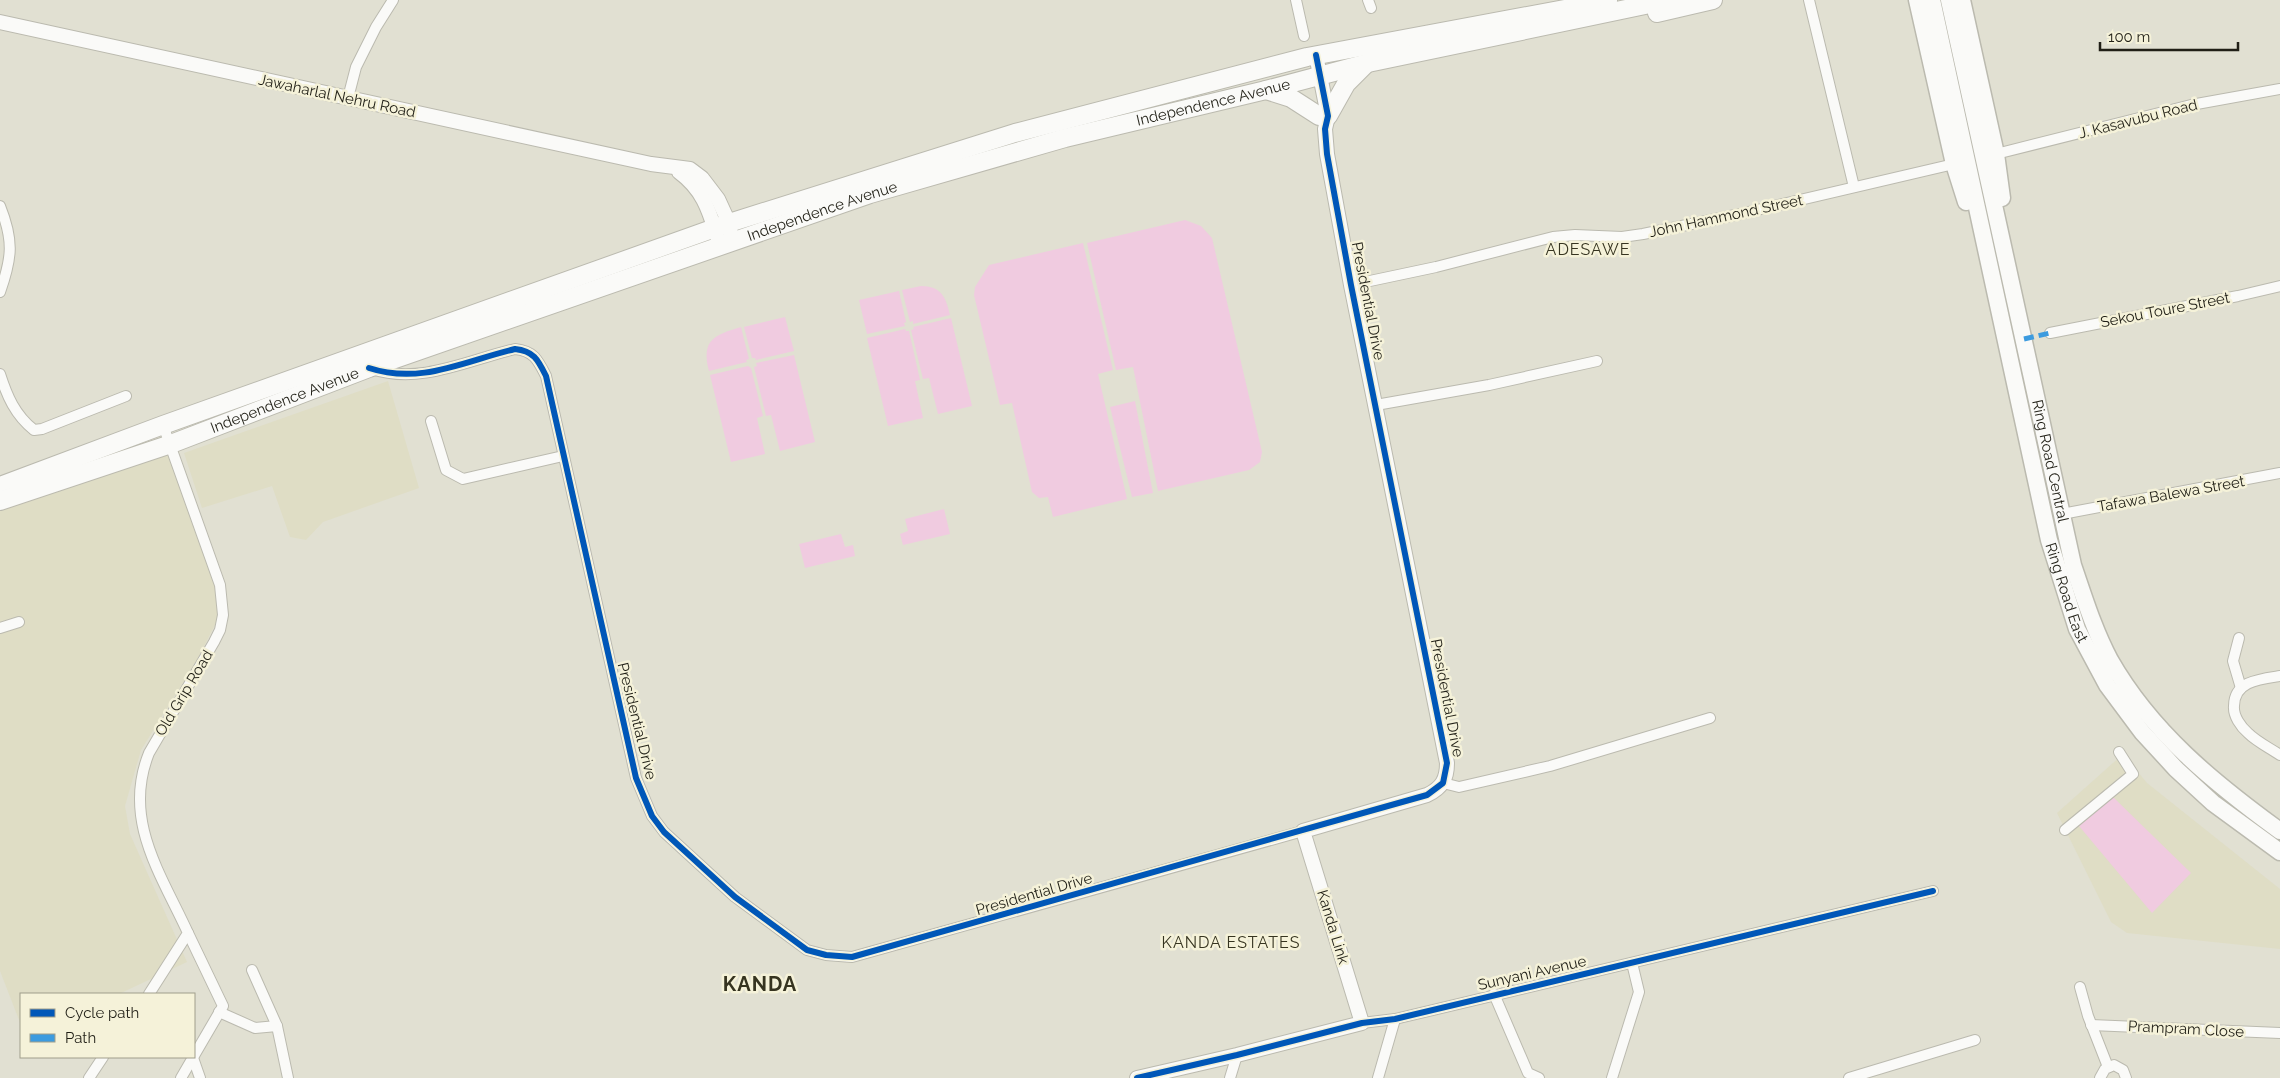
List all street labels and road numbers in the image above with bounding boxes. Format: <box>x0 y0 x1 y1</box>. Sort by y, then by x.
street label: Jawaharlal Nehru Road <box>257 71 417 121</box>
street label: Independence Avenue <box>1135 75 1292 130</box>
street label: J. Kasavubu Road <box>2077 96 2199 142</box>
street label: Independence Avenue <box>745 178 900 245</box>
street label: John Hammond Street <box>1648 191 1804 241</box>
street label: Presidential Drive <box>1348 240 1388 362</box>
street label: Sekou Toure Street <box>2099 289 2231 331</box>
street label: Independence Avenue <box>208 364 362 437</box>
street label: Ring Road Central <box>2028 398 2073 525</box>
street label: Tafawa Balewa Street <box>2096 472 2246 516</box>
street label: Ring Road East <box>2041 540 2092 646</box>
street label: Presidential Drive <box>1427 637 1467 759</box>
street label: Old Grip Road <box>151 647 217 739</box>
street label: Presidential Drive <box>614 661 660 782</box>
street label: Presidential Drive <box>974 869 1094 919</box>
street label: Kanda Link <box>1313 888 1353 966</box>
street label: Sunyani Avenue <box>1476 952 1588 994</box>
street label: Prampram Close <box>2128 1017 2245 1041</box>

